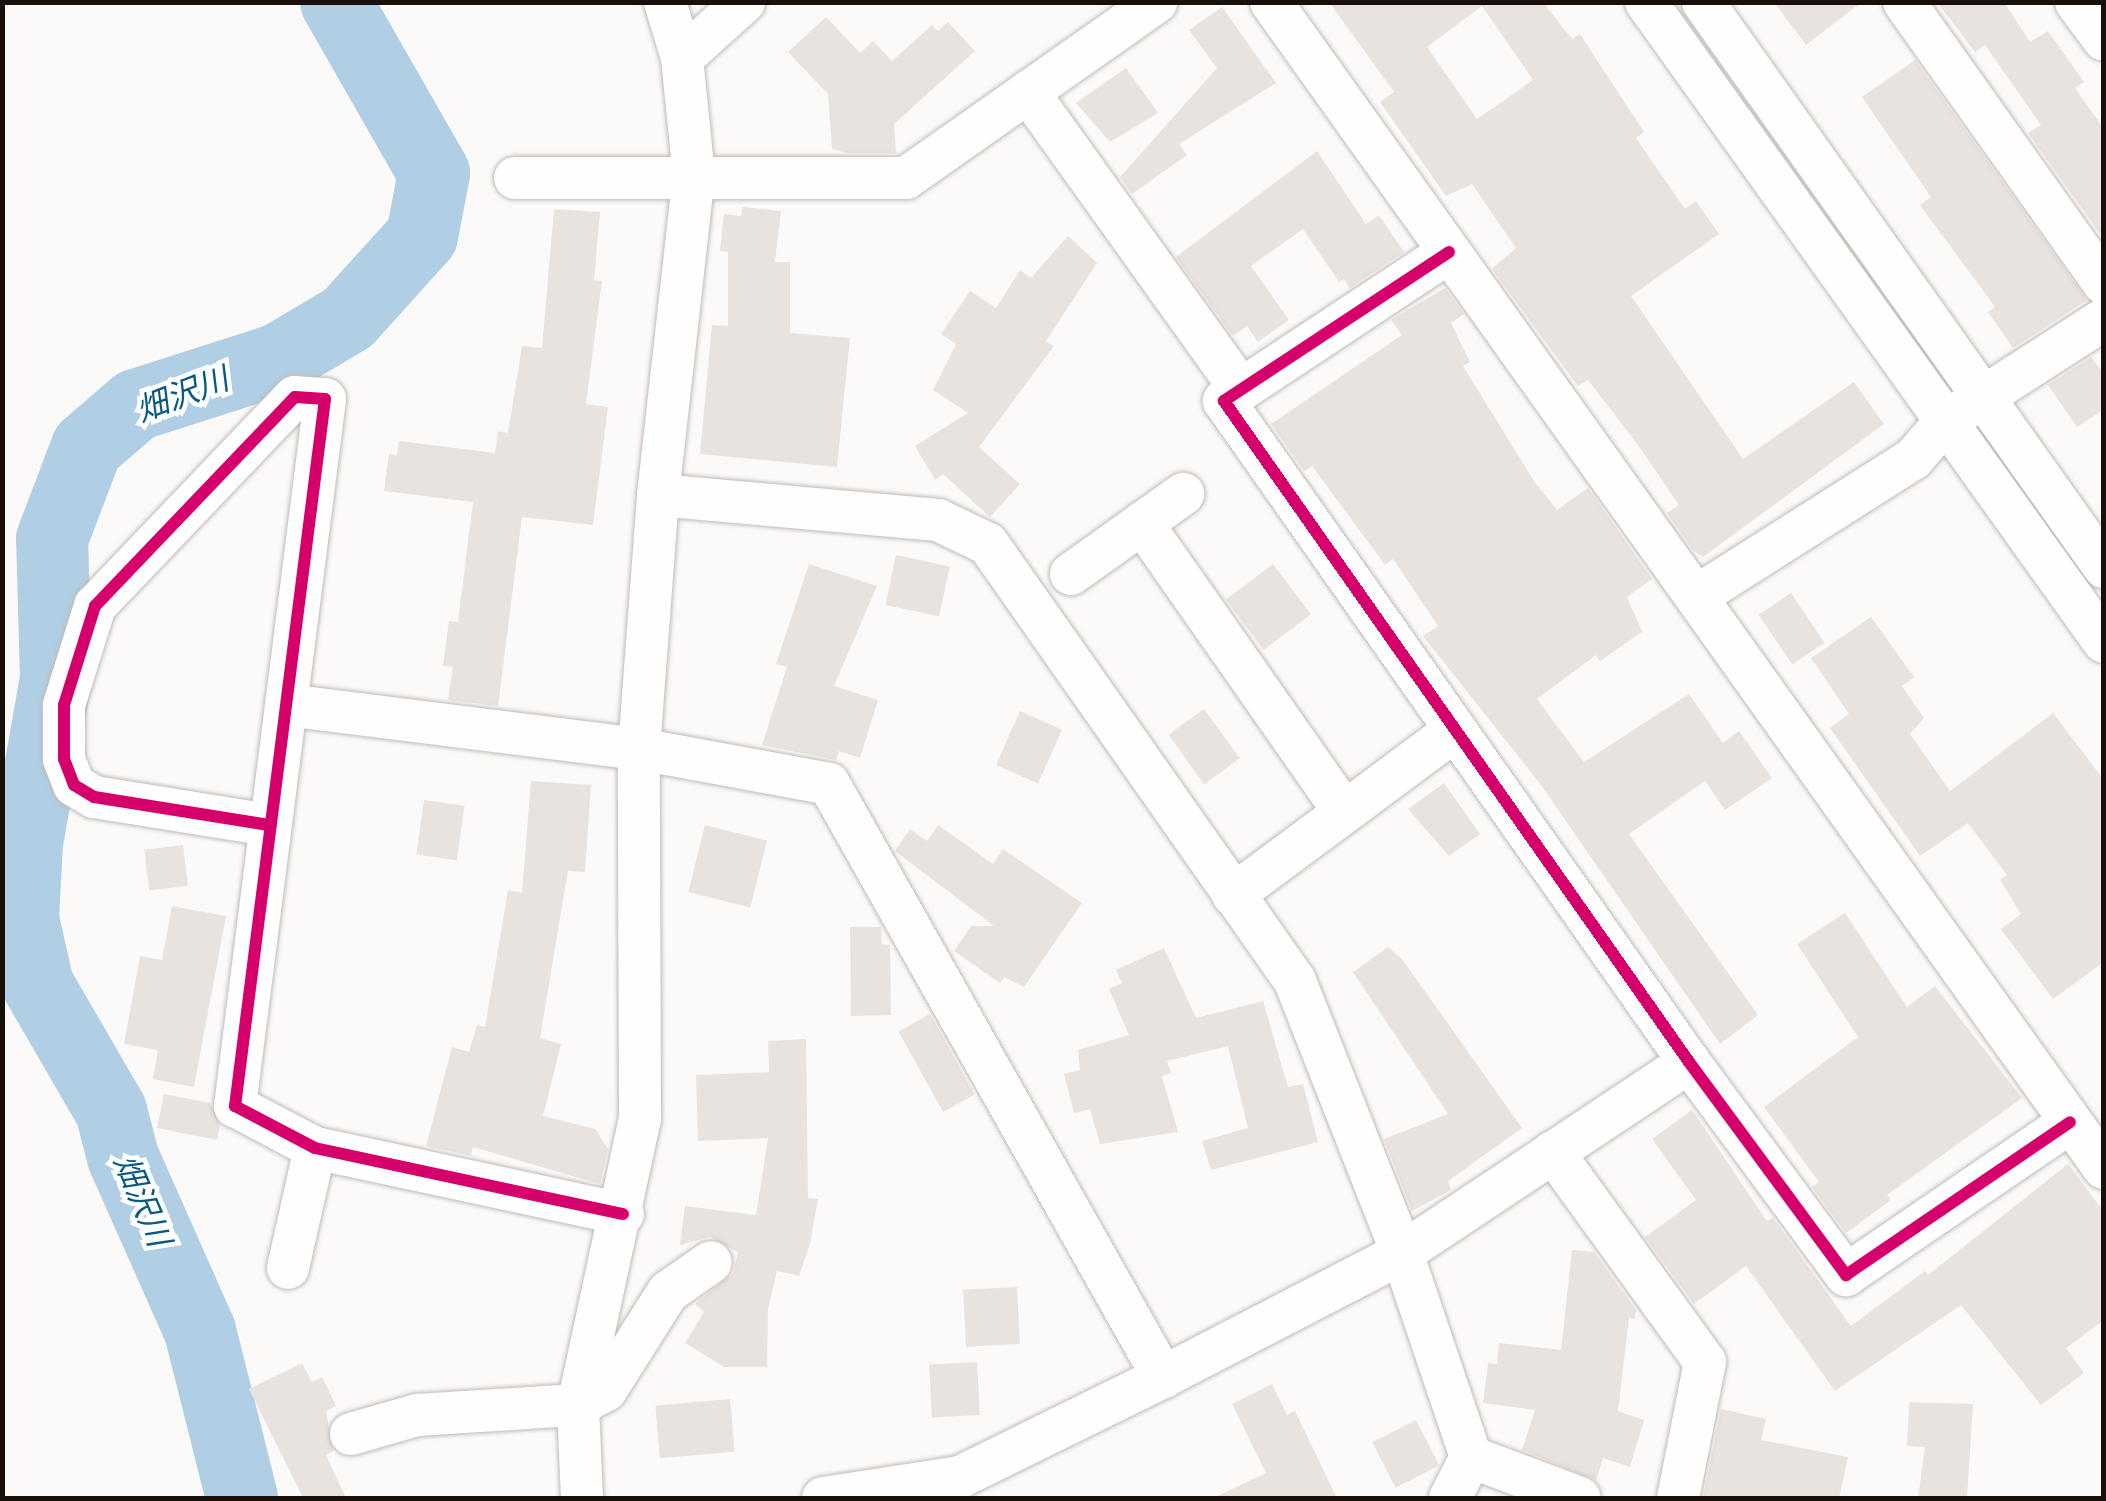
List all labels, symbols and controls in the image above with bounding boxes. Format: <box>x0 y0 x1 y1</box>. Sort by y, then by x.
water label: 畑沢川 <box>130 359 234 429</box>
water label: 畑沢川 <box>107 1148 179 1252</box>

